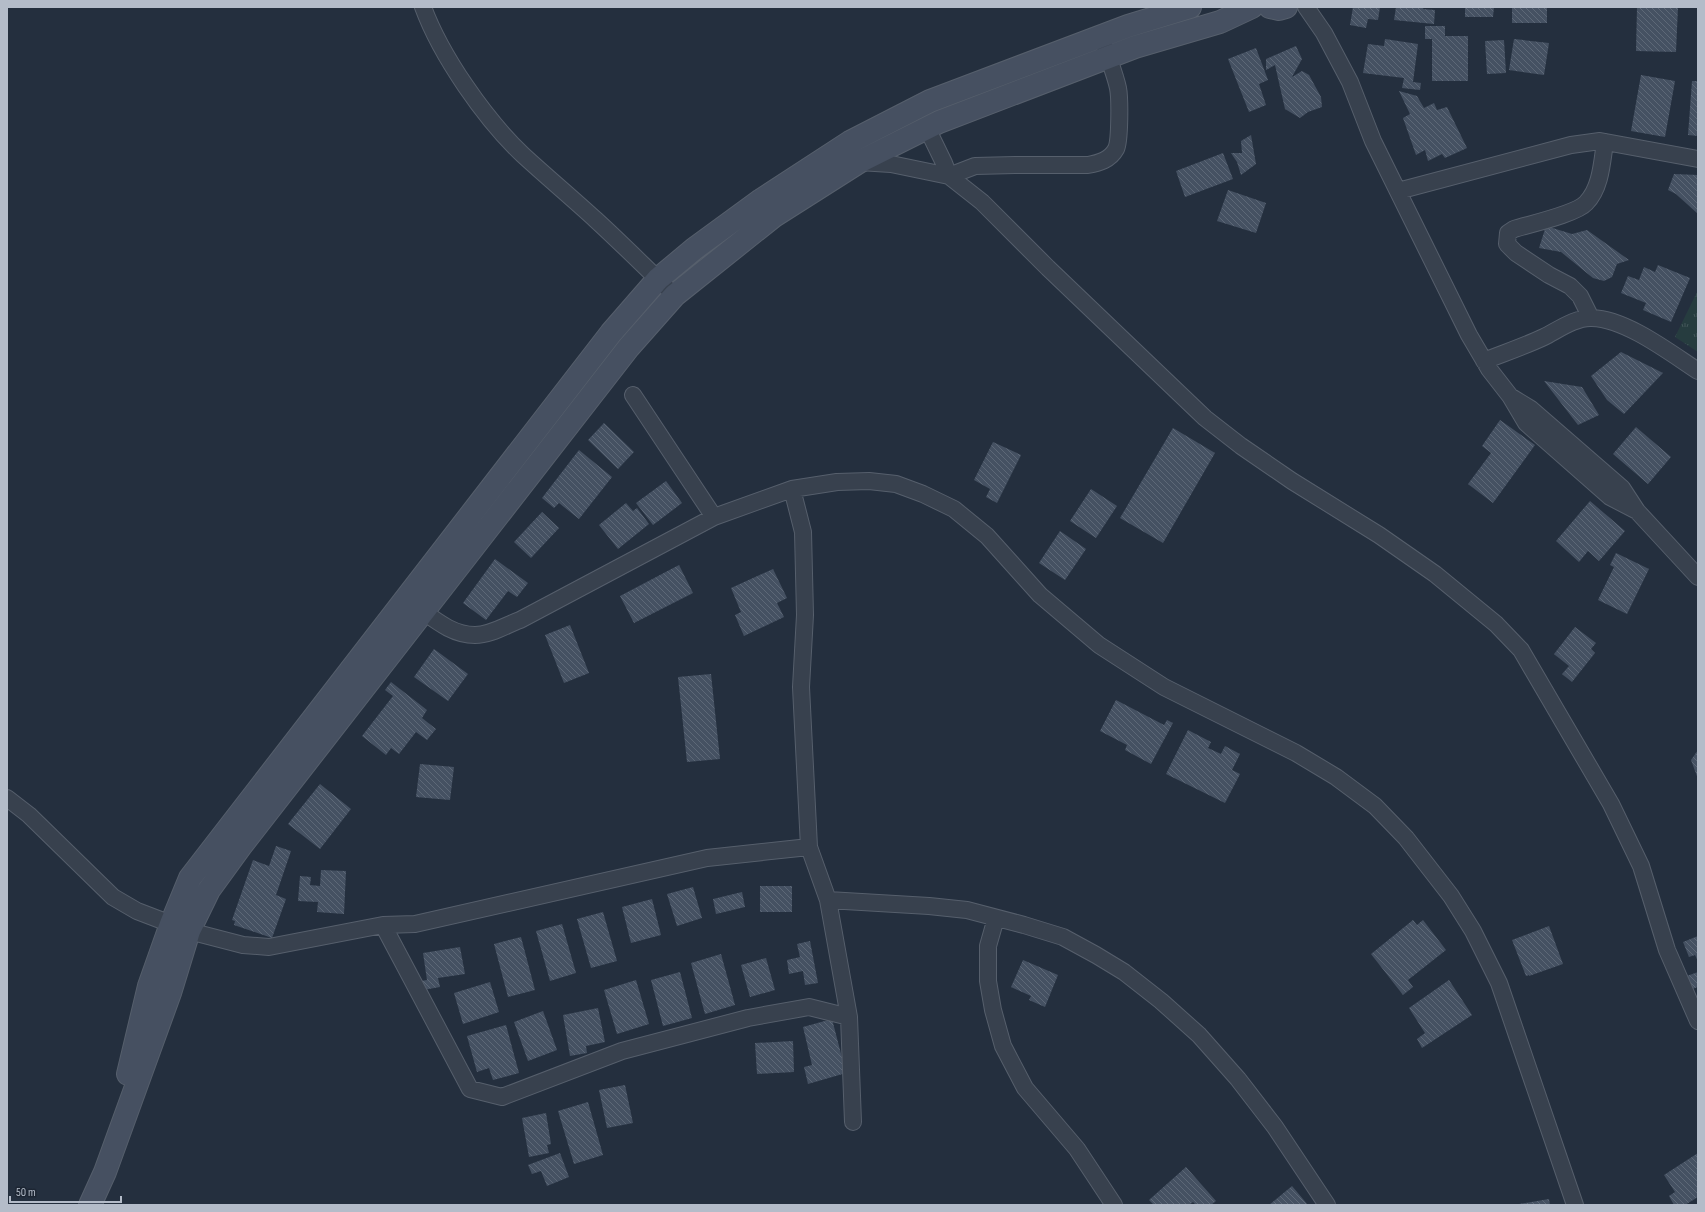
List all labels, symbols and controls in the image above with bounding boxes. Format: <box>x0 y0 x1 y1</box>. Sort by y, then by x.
scale bar <box>10 1178 121 1204</box>
text: 50 m <box>16 1185 36 1200</box>

